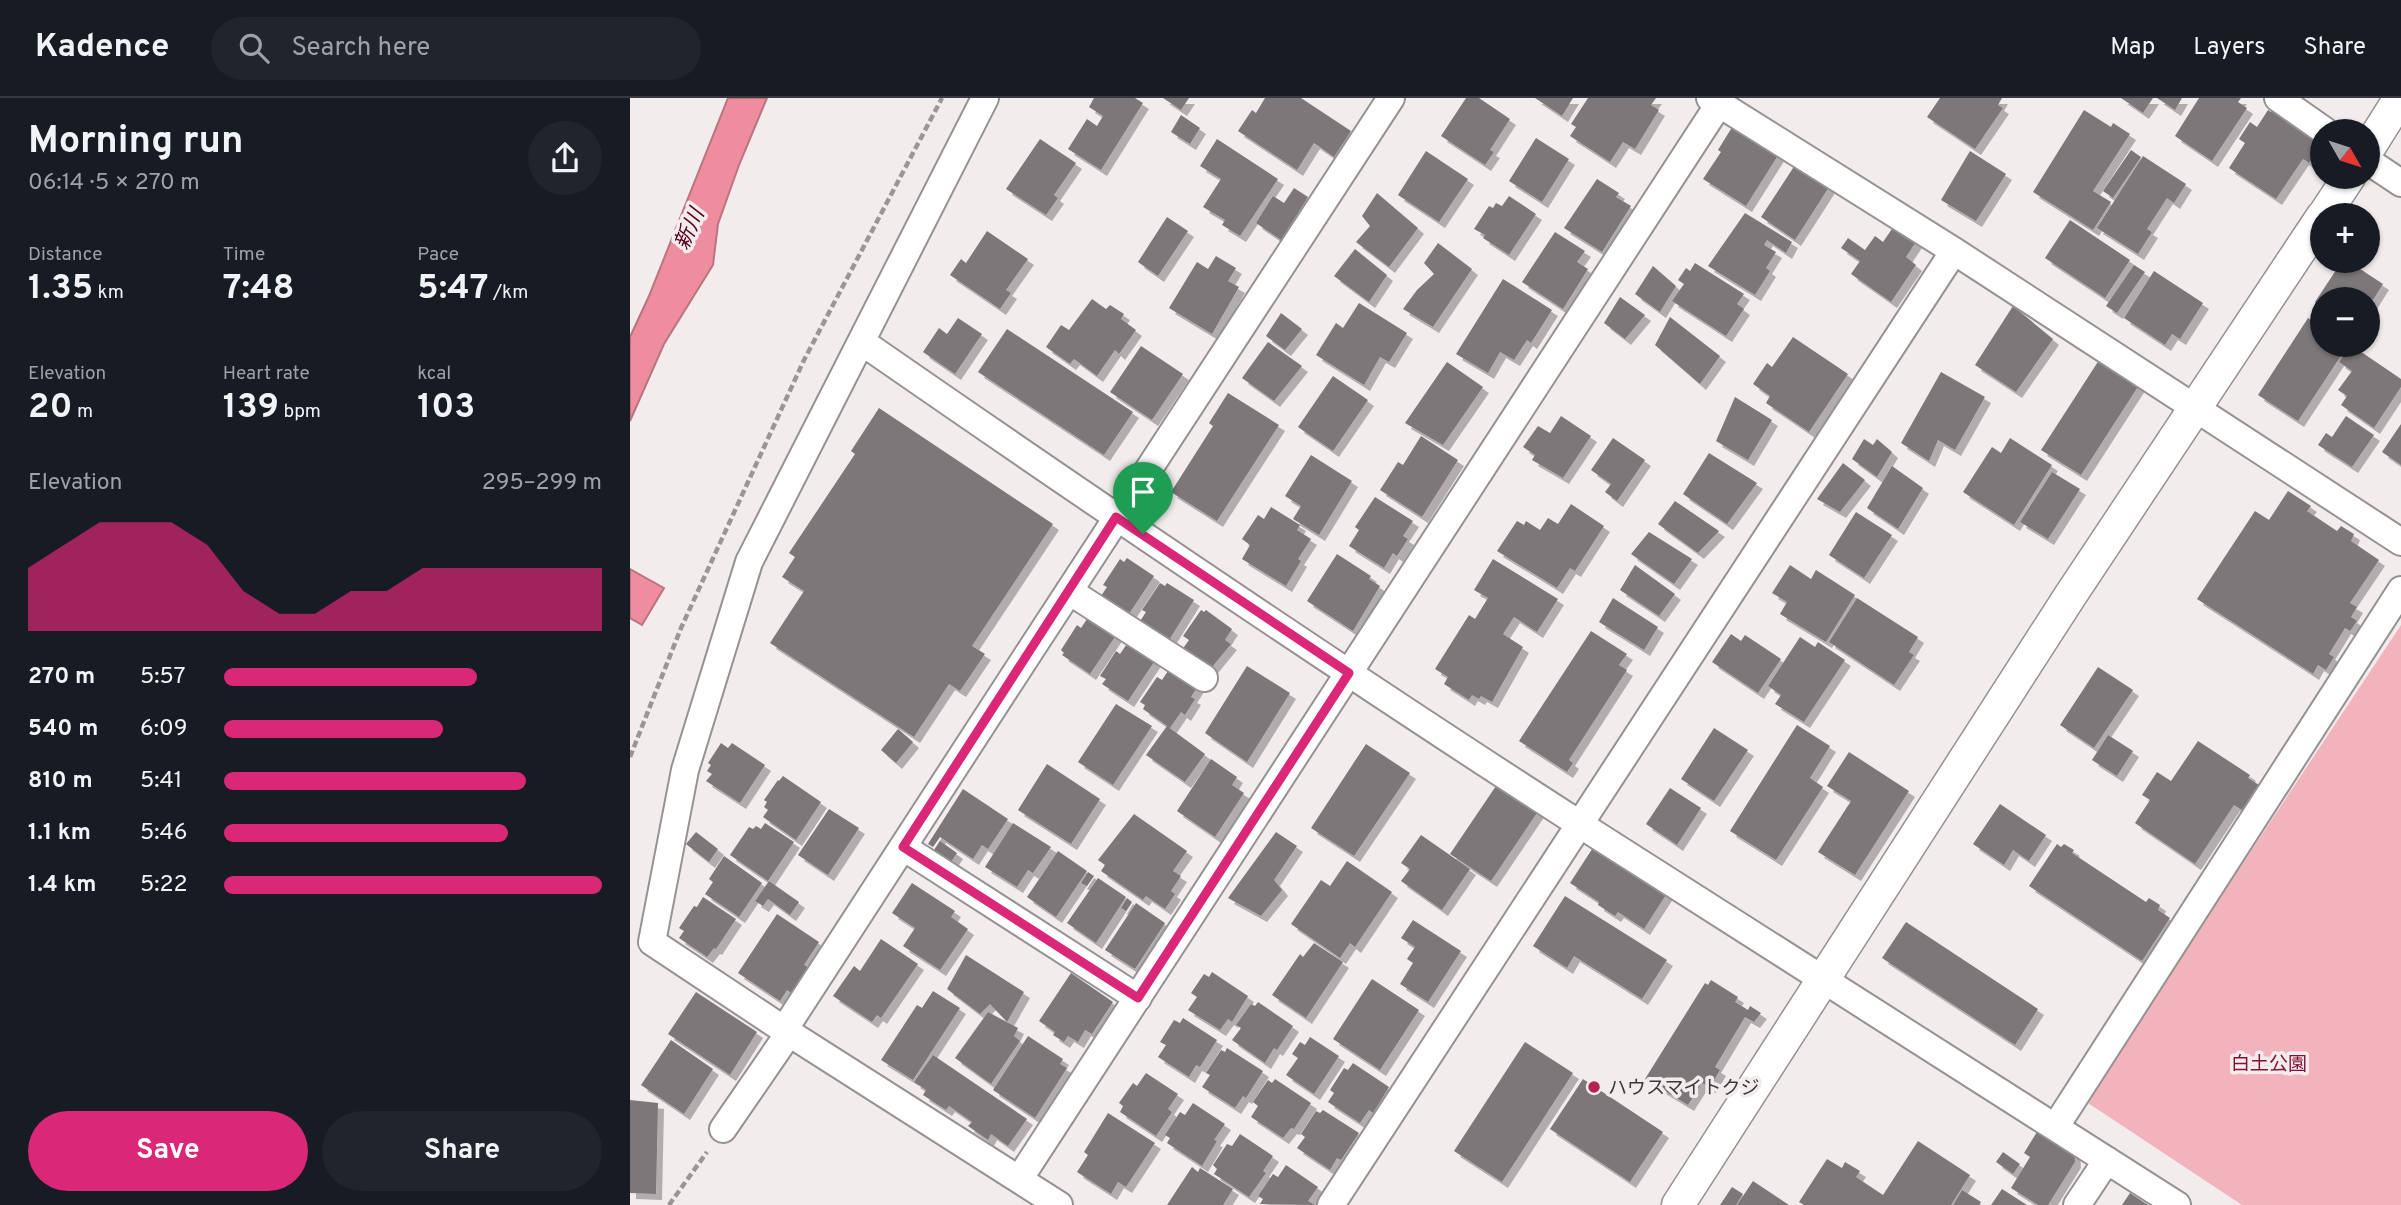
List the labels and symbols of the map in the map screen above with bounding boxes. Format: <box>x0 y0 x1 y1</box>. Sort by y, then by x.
north arrow <box>2310 119 2380 189</box>
water label: 新川 <box>669 203 712 254</box>
pin <box>1113 462 1173 534</box>
park label: 白土公園 <box>2231 1053 2307 1077</box>
place label: ハウスマイトクジ <box>1608 1077 1759 1101</box>
marker: ハウスマイトクジ <box>1586 1079 1602 1095</box>

